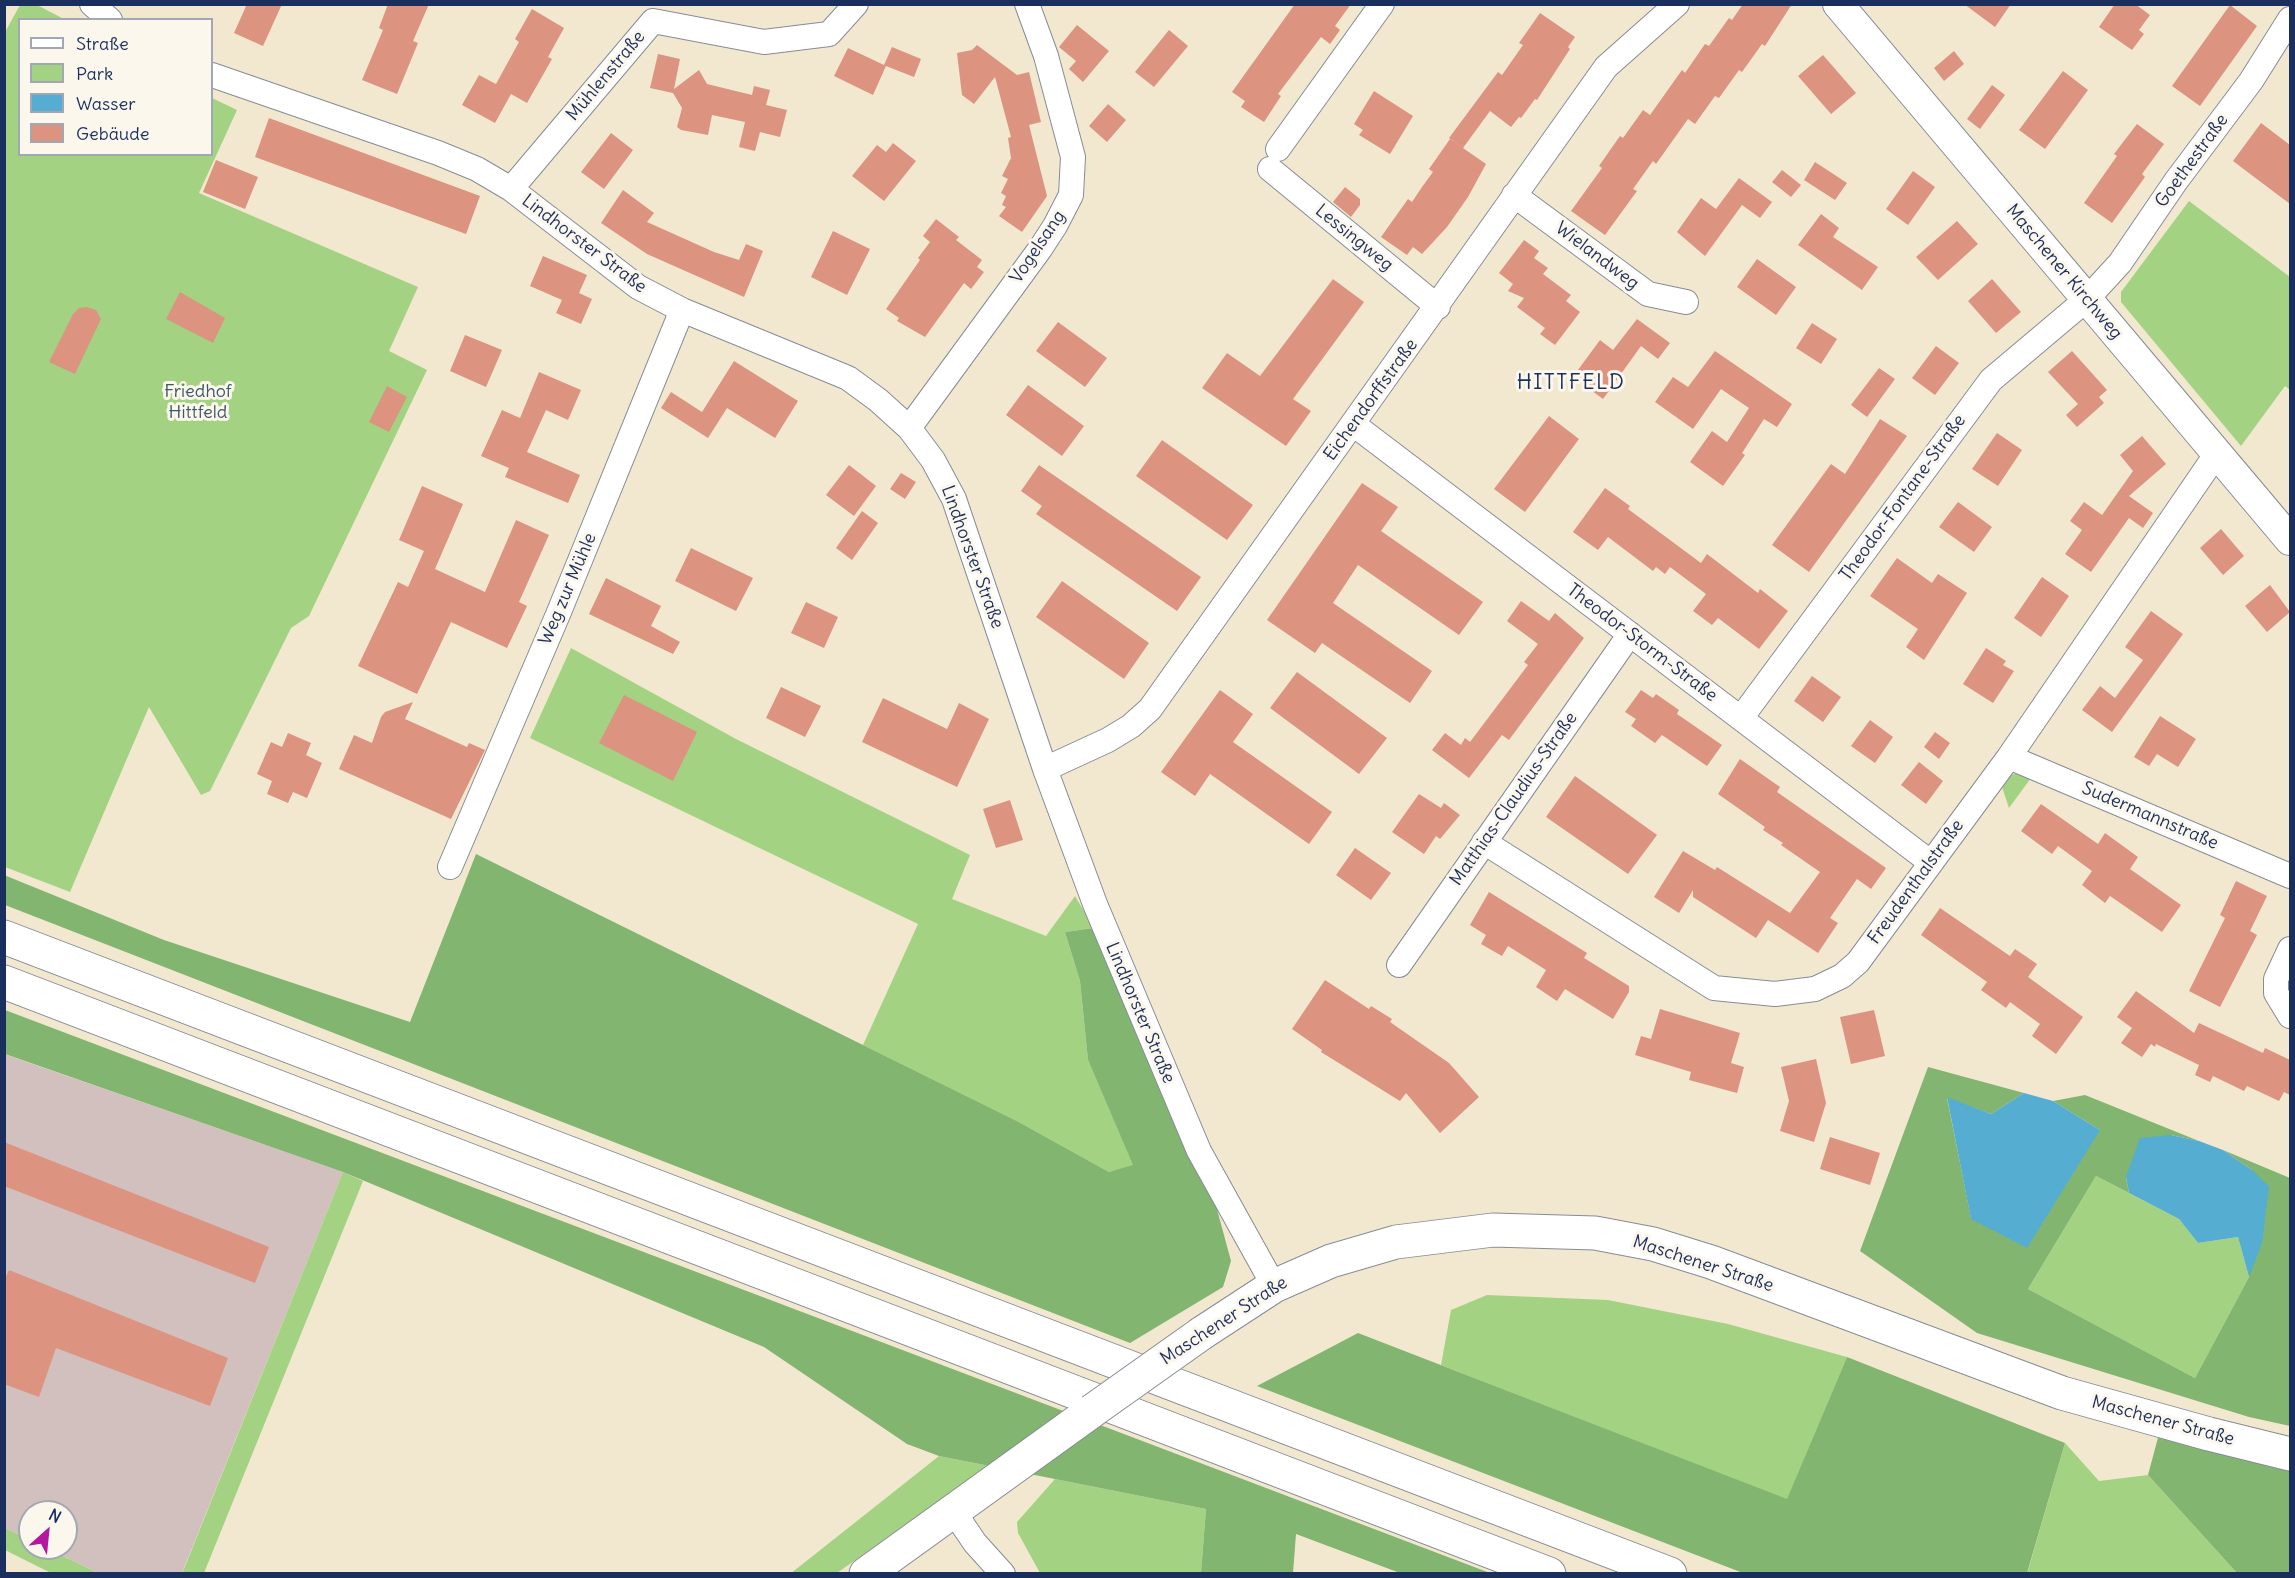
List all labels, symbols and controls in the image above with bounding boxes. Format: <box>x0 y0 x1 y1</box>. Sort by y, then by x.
legend <box>18 18 213 156</box>
street label: Mühlenstraße <box>562 27 650 125</box>
text: Straße <box>76 32 129 55</box>
text: Park <box>76 62 113 85</box>
text: Wasser <box>76 92 135 115</box>
street label: Goethestraße <box>2151 110 2233 212</box>
text: Gebäude <box>76 122 149 145</box>
street label: Lindhorster Straße <box>517 190 651 298</box>
street label: Lessingweg <box>1311 200 1397 276</box>
street label: Maschener Kirchweg <box>2001 200 2127 344</box>
street label: Vogelsang <box>1006 206 1070 288</box>
street label: Wielandweg <box>1551 217 1643 295</box>
street label: Eichendorffstraße <box>1320 335 1422 465</box>
district label: HITTFELD <box>1517 370 1625 396</box>
park label: Friedhof Hittfeld <box>164 381 232 424</box>
street label: Theodor-Fontane-Straße <box>1835 411 1971 585</box>
street label: Lindhorster Straße <box>936 482 1008 632</box>
street label: Weg zur Mühle <box>535 530 601 648</box>
street label: Theodor-Storm-Straße <box>1563 579 1721 707</box>
street label: Matthias-Claudius-Straße <box>1446 708 1582 890</box>
street label: Sudermannstraße <box>2079 778 2221 854</box>
street label: Freudenthalstraße <box>1864 815 1968 949</box>
street label: Lindhorster Straße <box>1101 939 1179 1087</box>
street label: Maschener Straße <box>1630 1231 1776 1297</box>
street label: Maschener Straße <box>1157 1272 1291 1370</box>
street label: Maschener Straße <box>2089 1392 2237 1450</box>
north arrow <box>18 1500 78 1560</box>
text: N <box>46 1504 65 1527</box>

